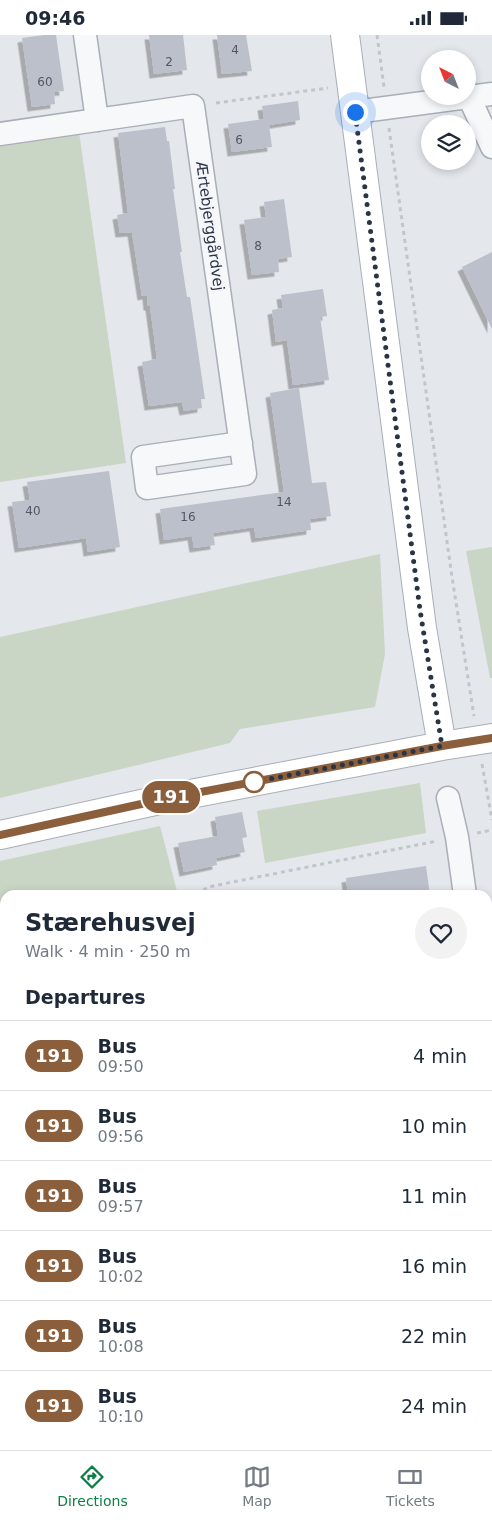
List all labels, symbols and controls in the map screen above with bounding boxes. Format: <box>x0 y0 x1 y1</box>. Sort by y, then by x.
text: 09:46 <box>25 7 85 29</box>
house number: 4 <box>231 43 239 57</box>
north arrow <box>421 50 476 105</box>
map controls <box>421 50 476 170</box>
house number: 2 <box>165 55 173 69</box>
house number: 60 <box>37 75 53 89</box>
your location <box>343 100 368 125</box>
button: layers <box>421 115 476 170</box>
house number: 6 <box>235 133 243 147</box>
street label: Ærtebjerggårdvej <box>192 160 228 292</box>
house number: 8 <box>254 239 262 253</box>
house number: 14 <box>276 495 292 509</box>
house number: 40 <box>25 504 41 518</box>
house number: 16 <box>180 510 196 524</box>
unlabelled marker <box>243 771 265 793</box>
line badge: 191 <box>142 781 200 813</box>
text: 191 <box>152 786 190 807</box>
button: heart <box>415 907 467 959</box>
text: Stærehusvej <box>25 909 196 937</box>
text: Walk · 4 min · 250 m <box>25 942 190 961</box>
text: Departures <box>25 986 146 1008</box>
text: Bus <box>98 1035 137 1057</box>
text: 191 <box>35 1045 73 1066</box>
text: 4 min <box>413 1045 467 1067</box>
text: 09:50 <box>98 1057 144 1076</box>
text: Bus <box>98 1105 137 1127</box>
text: 191 <box>35 1115 73 1136</box>
text: 10 min <box>401 1115 467 1137</box>
text: 09:56 <box>98 1127 144 1146</box>
text: Bus <box>98 1175 137 1197</box>
text: 191 <box>35 1185 73 1206</box>
text: 11 min <box>401 1185 467 1207</box>
text: 09:57 <box>98 1197 144 1216</box>
text: Bus <box>98 1245 137 1267</box>
text: 191 <box>35 1255 73 1276</box>
text: 16 min <box>401 1255 467 1277</box>
text: 10:02 <box>98 1267 144 1286</box>
text: Bus <box>98 1315 137 1337</box>
text: 191 <box>35 1325 73 1346</box>
text: 22 min <box>401 1325 467 1347</box>
text: 10:08 <box>98 1337 144 1356</box>
text: Bus <box>98 1385 137 1407</box>
text: 191 <box>35 1395 73 1416</box>
text: 24 min <box>401 1395 467 1417</box>
text: 10:10 <box>98 1407 144 1426</box>
tab: Directions <box>57 1463 128 1509</box>
tab: Map <box>242 1463 272 1509</box>
tab: Tickets <box>386 1463 435 1509</box>

